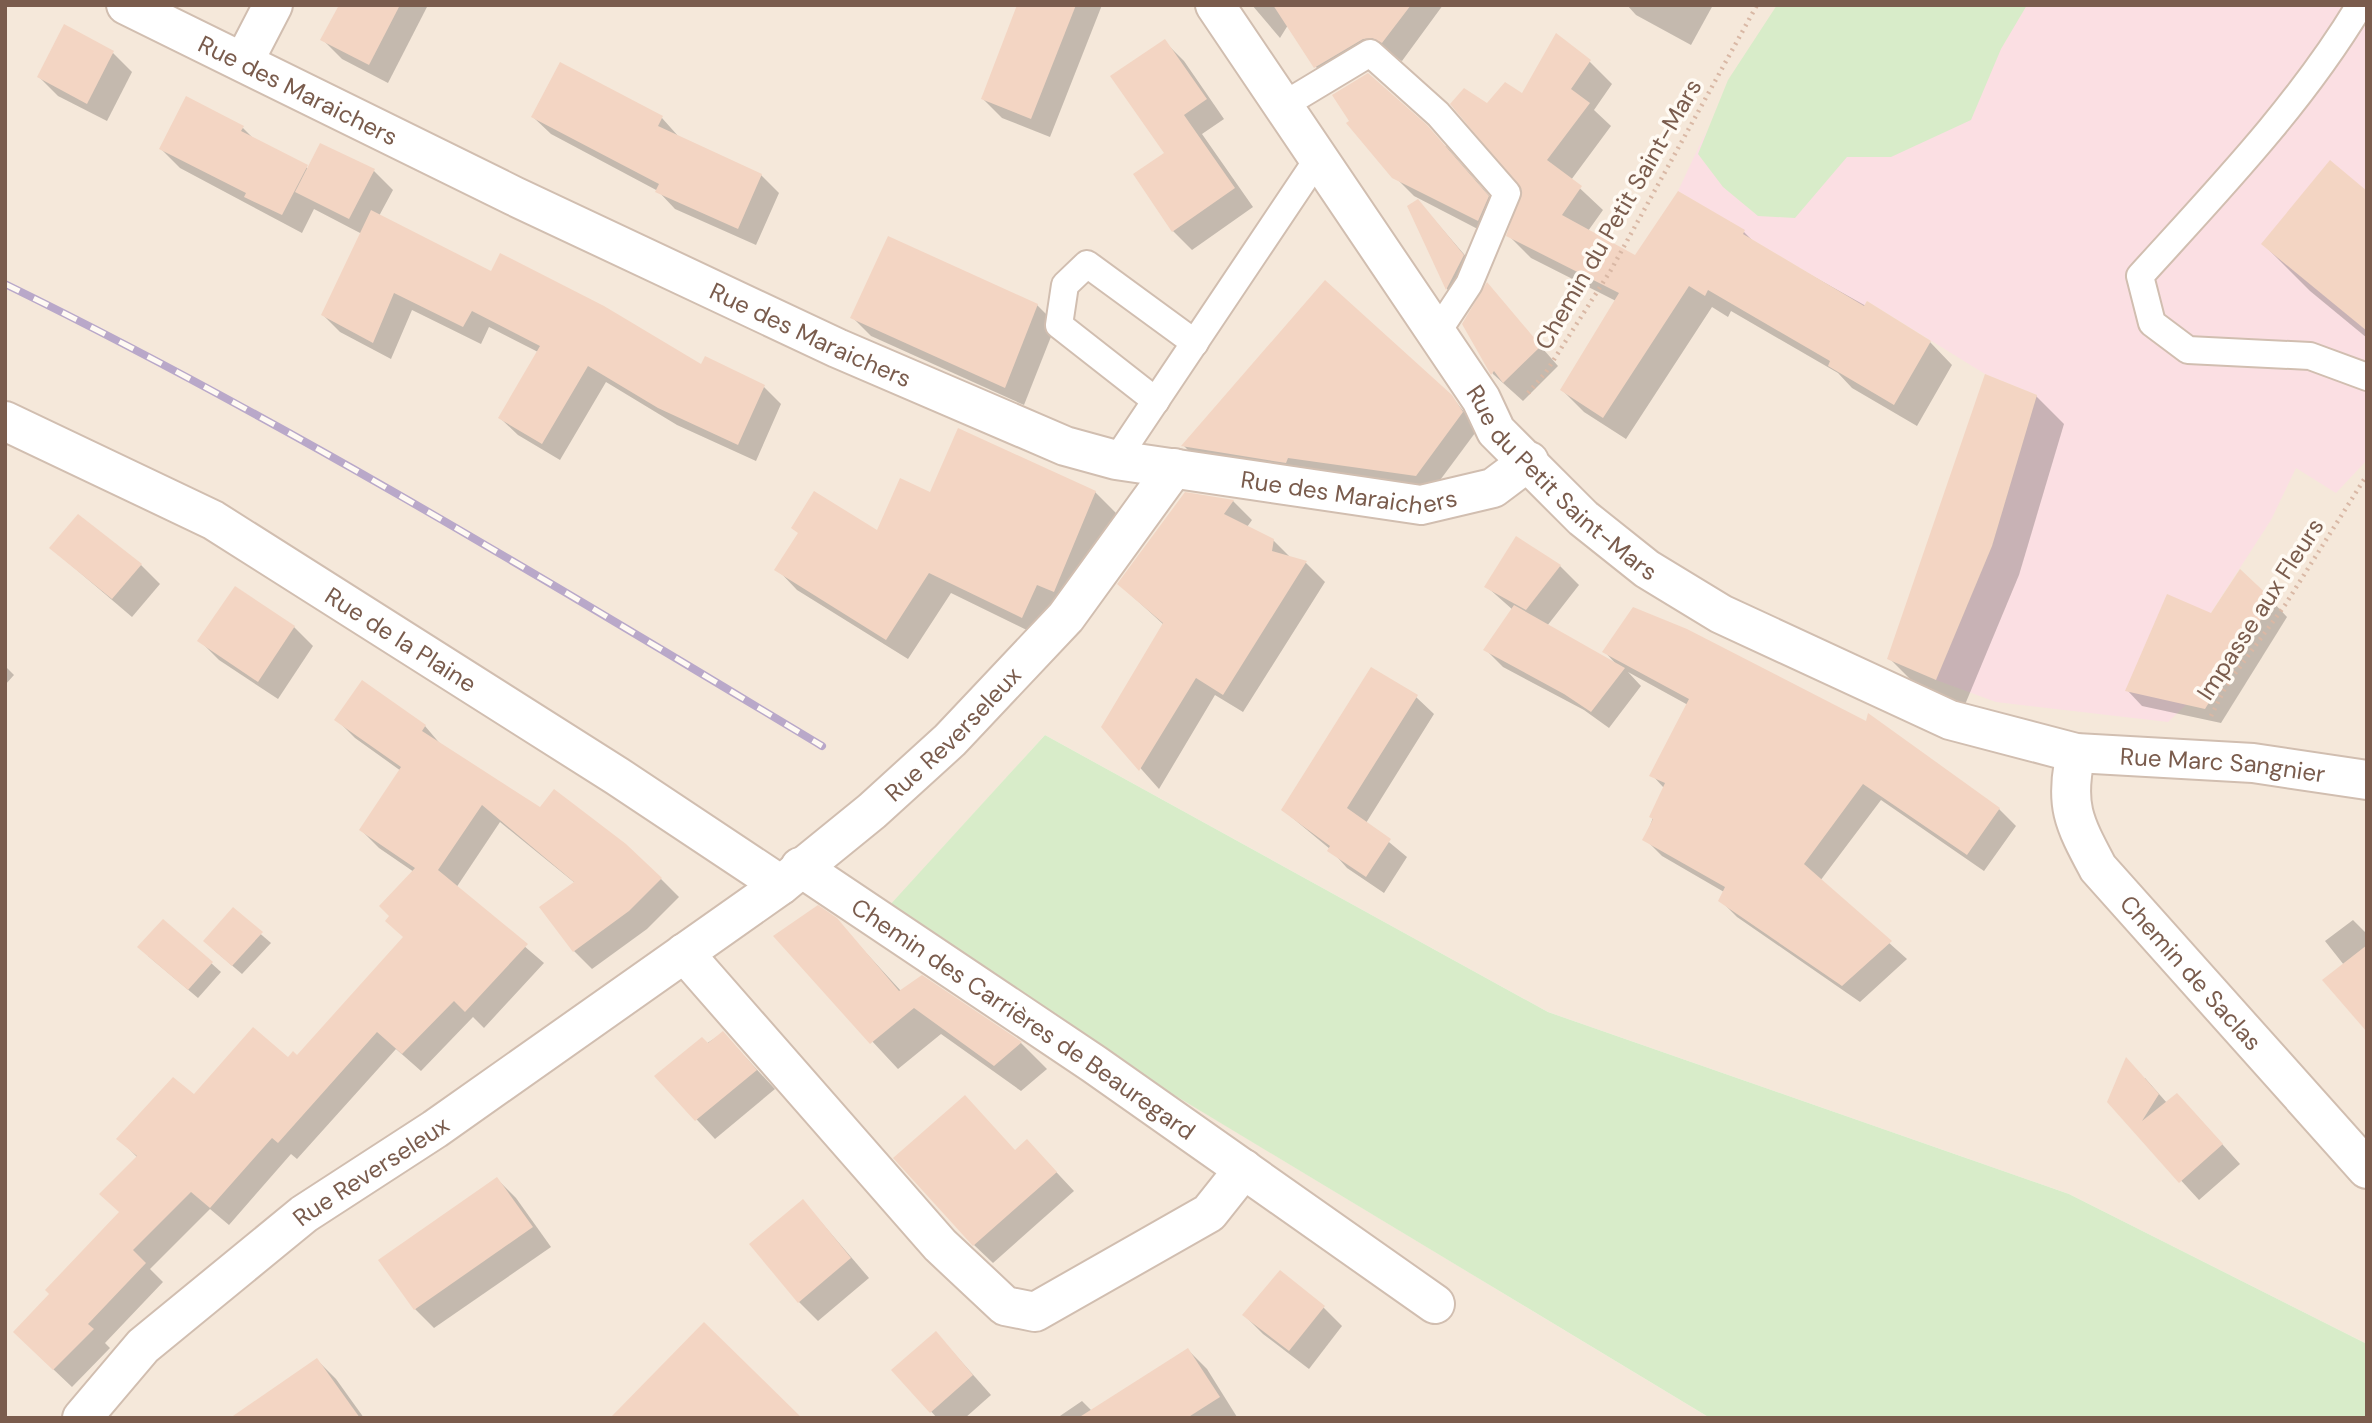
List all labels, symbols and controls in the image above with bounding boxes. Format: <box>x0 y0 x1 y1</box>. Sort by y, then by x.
street label: Rue des Maraichers <box>193 28 403 152</box>
street label: Chemin du Petit Saint-Mars <box>1528 73 1708 355</box>
street label: Rue des Maraichers <box>705 275 916 394</box>
street label: Rue du Petit Saint-Mars <box>1460 378 1663 587</box>
street label: Rue des Maraichers <box>1239 463 1460 521</box>
street label: Impasse aux Fleurs <box>2190 512 2330 706</box>
street label: Rue de la Plaine <box>319 580 483 699</box>
street label: Rue Reverseleux <box>878 659 1027 808</box>
street label: Rue Marc Sangnier <box>2119 740 2328 789</box>
street label: Chemin de Saclas <box>2114 888 2269 1057</box>
street label: Chemin des Carrières de Beauregard <box>846 891 1202 1146</box>
street label: Rue Reverseleux <box>286 1109 455 1233</box>

